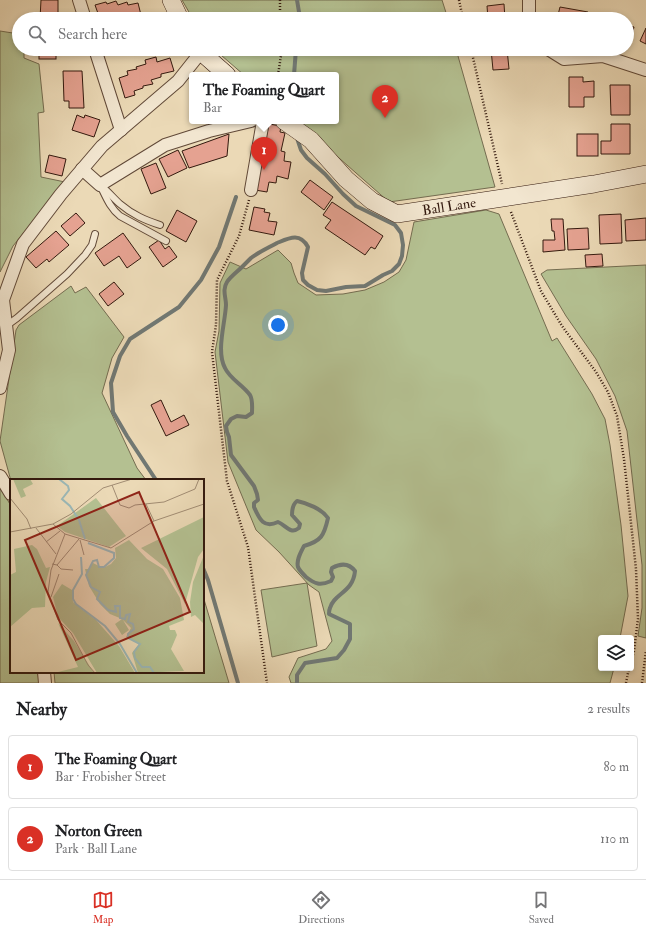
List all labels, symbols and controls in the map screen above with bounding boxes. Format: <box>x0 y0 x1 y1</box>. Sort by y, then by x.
search box <box>12 12 634 56</box>
icon: search <box>26 23 48 45</box>
text: Search here <box>58 25 127 44</box>
popup <box>189 72 339 124</box>
text: The Foaming Quart <box>203 81 325 100</box>
pin: 2 <box>372 85 398 118</box>
text: Bar <box>203 100 222 116</box>
pin: 1 <box>251 137 277 170</box>
street label: Ball Lane <box>421 194 477 219</box>
your location <box>268 315 288 335</box>
inset map <box>10 479 204 673</box>
map controls <box>598 635 634 671</box>
button: layers <box>598 635 634 671</box>
text: Nearby <box>16 699 67 720</box>
text: 2 results <box>587 701 630 717</box>
text: The Foaming Quart <box>55 750 177 769</box>
text: 1 <box>28 759 32 775</box>
text: 80 m <box>603 759 629 775</box>
text: Bar · Frobisher Street <box>55 769 166 785</box>
text: Norton Green <box>55 822 142 841</box>
text: 2 <box>27 831 33 847</box>
text: 110 m <box>600 831 629 847</box>
text: Park · Ball Lane <box>55 841 137 857</box>
tab: Map <box>92 889 114 926</box>
tab: Directions <box>298 889 345 926</box>
tab: Saved <box>529 889 554 926</box>

